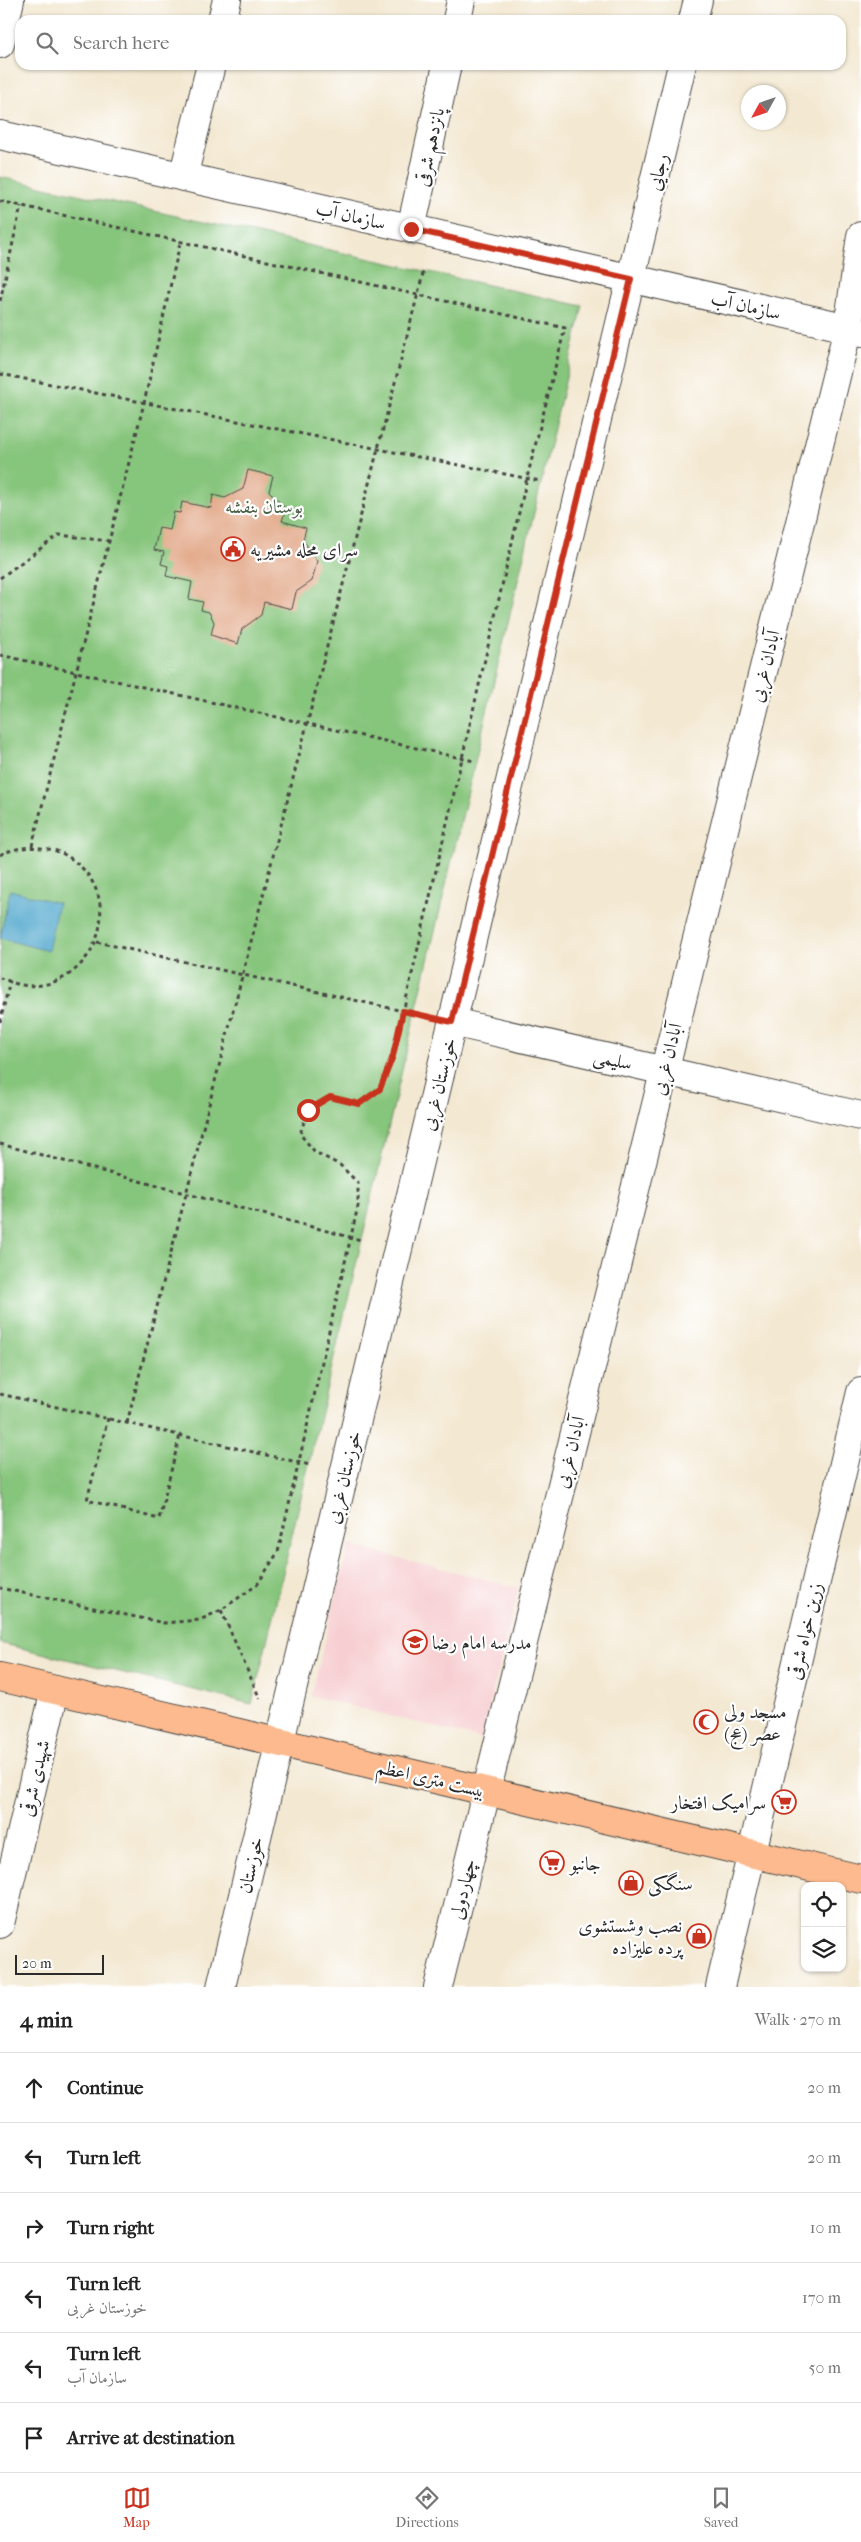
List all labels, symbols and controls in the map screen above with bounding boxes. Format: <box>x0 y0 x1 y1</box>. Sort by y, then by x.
search box <box>15 15 846 70</box>
icon: search <box>33 29 61 57</box>
text: Search here <box>73 32 169 54</box>
north arrow <box>741 85 786 130</box>
street label: پانزدهم شرقی <box>411 104 456 190</box>
street label: رجایی <box>643 152 675 193</box>
street label: سازمان آب <box>314 197 388 235</box>
route end <box>400 218 423 241</box>
street label: سازمان آب <box>709 287 783 325</box>
park label: بوستان بنفشه <box>225 496 303 519</box>
public building icon: سرای محله مشیریه <box>220 536 246 562</box>
place label: سرای محله مشیریه <box>250 539 358 562</box>
street label: آبادان غربی <box>745 626 788 705</box>
street label: آبادان غربی <box>647 1019 690 1098</box>
street label: خوزستان غربی <box>417 1035 464 1134</box>
street label: سلیمی <box>591 1045 634 1077</box>
route start <box>297 1099 320 1122</box>
street label: آبادان غربی <box>550 1412 593 1491</box>
street label: خوزستان غربی <box>322 1428 369 1527</box>
street label: زرین خواه شرقی <box>783 1580 828 1682</box>
school or university icon: مدرسه امام رضا <box>402 1629 428 1655</box>
place label: مدرسه امام رضا <box>432 1632 532 1659</box>
place label: مسجد ولی عصر (عج) <box>724 1701 787 1750</box>
mosque icon: مسجد ولی عصر (عج) <box>693 1709 719 1735</box>
street label: شهیدی شرقی <box>15 1738 55 1819</box>
street label: بیست متری اعظم <box>373 1756 487 1809</box>
supermarket icon: سرامیک افتخار <box>771 1789 797 1815</box>
place label: سرامیک افتخار <box>669 1792 766 1815</box>
street label: خوزستان <box>234 1835 269 1896</box>
supermarket icon: جانبو <box>539 1850 565 1876</box>
place label: جانبو <box>568 1853 601 1876</box>
street label: چهاردولی <box>445 1857 482 1922</box>
shop icon: سنگکی <box>618 1870 644 1896</box>
place label: سنگکی <box>648 1871 693 1897</box>
map controls <box>801 1882 846 1972</box>
button: locate <box>801 1882 846 1927</box>
place label: نصب وشستشوی پرده علیزاده <box>578 1915 684 1960</box>
shop icon: نصب وشستشوی پرده علیزاده <box>686 1923 712 1949</box>
button: layers <box>801 1927 846 1972</box>
scale bar <box>15 1952 104 1975</box>
text: 20 m <box>22 1955 52 1972</box>
text: 4 min <box>20 2008 73 2032</box>
text: Walk · 270 m <box>755 2010 841 2029</box>
icon: ahead <box>20 2074 48 2102</box>
text: Continue <box>67 2077 143 2099</box>
text: 20 m <box>807 2078 841 2097</box>
icon: left <box>20 2144 48 2172</box>
text: Turn left <box>67 2147 141 2169</box>
text: 20 m <box>807 2148 841 2167</box>
icon: right <box>20 2214 48 2242</box>
text: Turn right <box>67 2217 154 2239</box>
text: 10 m <box>810 2218 841 2237</box>
text: Turn left <box>67 2273 141 2295</box>
icon: left <box>20 2284 48 2312</box>
text: 170 m <box>802 2288 841 2307</box>
text: خوزستان غربی <box>67 2298 147 2317</box>
text: Turn left <box>67 2343 141 2365</box>
icon: left <box>20 2354 48 2382</box>
text: 50 m <box>809 2358 841 2377</box>
text: سازمان آب <box>67 2368 127 2387</box>
icon: arrive <box>20 2424 48 2452</box>
text: Arrive at destination <box>67 2427 235 2449</box>
tab: Map <box>123 2484 151 2531</box>
tab: Directions <box>396 2484 459 2531</box>
tab: Saved <box>704 2484 738 2531</box>

